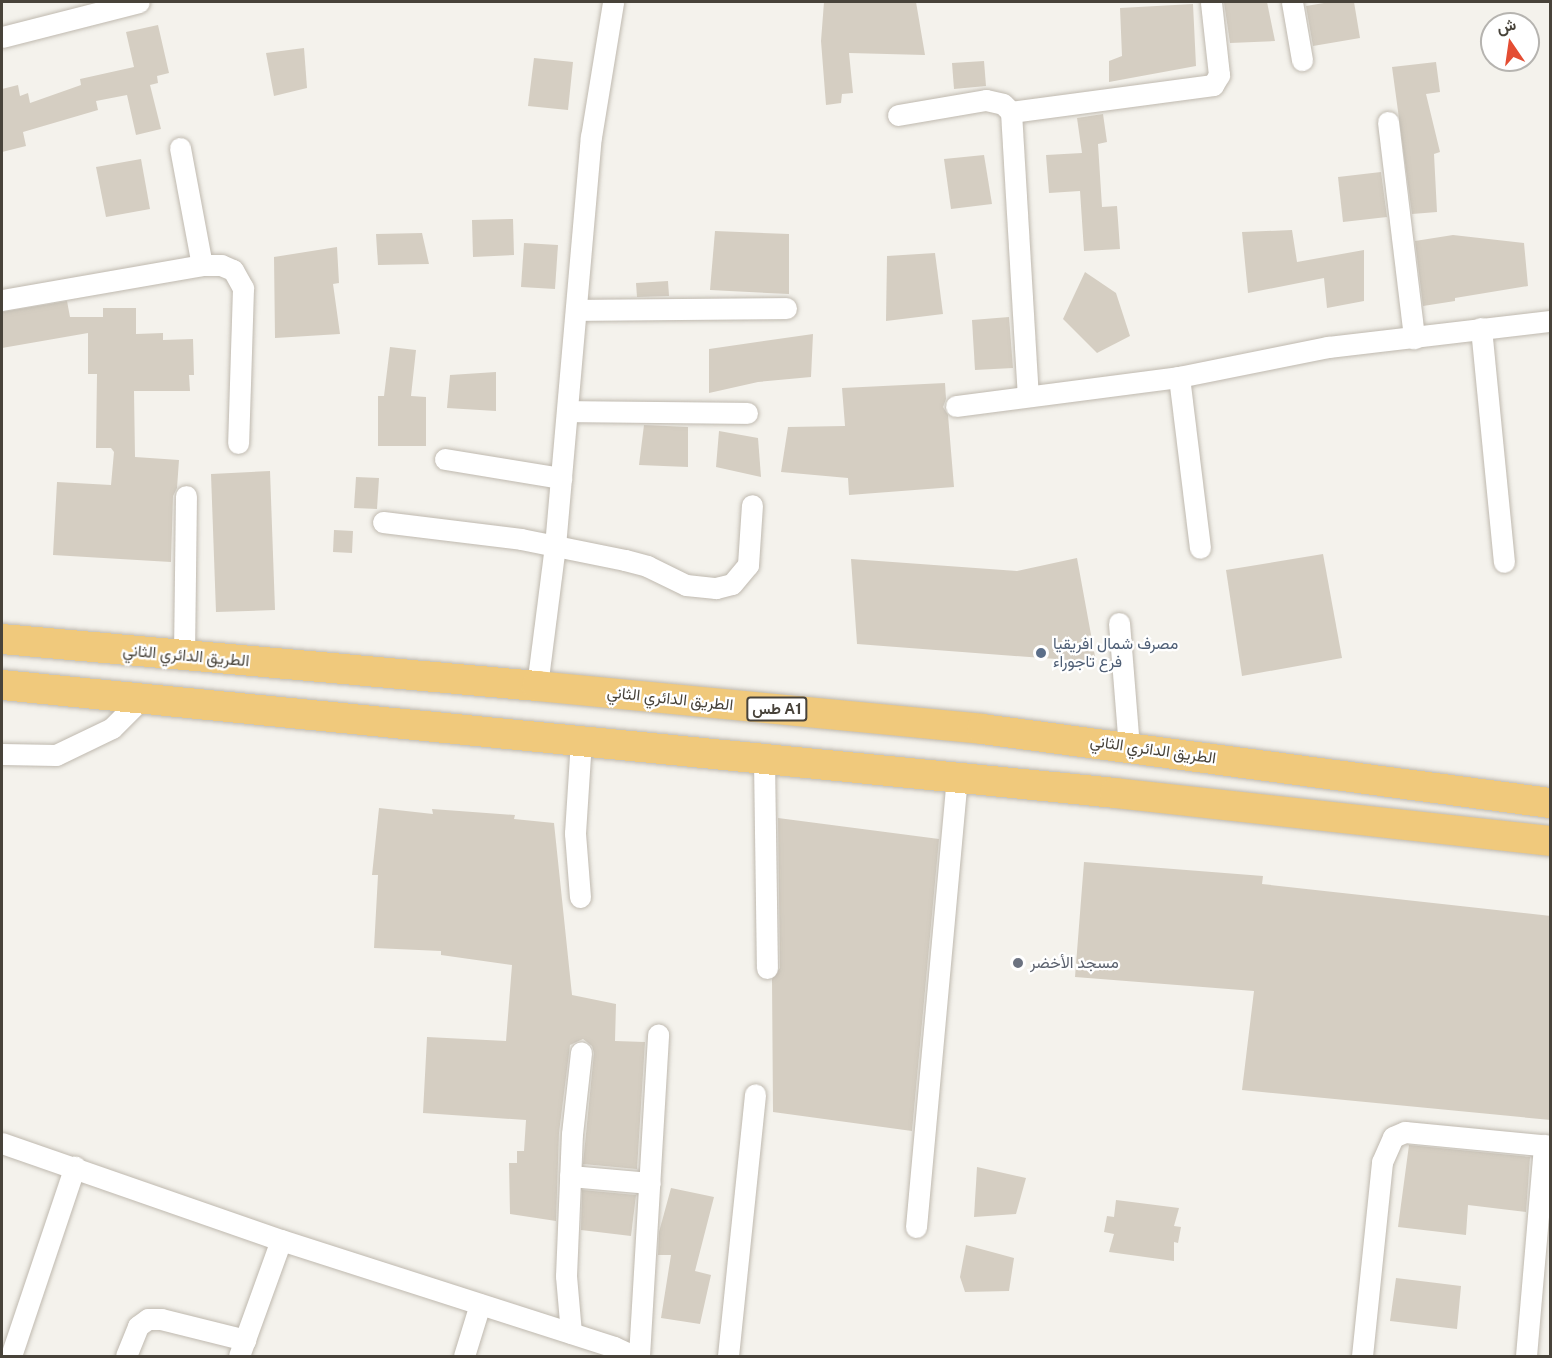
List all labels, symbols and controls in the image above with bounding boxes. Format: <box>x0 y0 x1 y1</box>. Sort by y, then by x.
north arrow <box>1480 12 1540 72</box>
text: ش <box>1495 15 1518 37</box>
place label: مصرف شمال افريقيا فرع تاجوراء <box>1053 634 1178 672</box>
street label: الطريق الدائري الثاني <box>122 641 250 671</box>
marker: مصرف شمال افريقيا فرع تاجوراء <box>1034 646 1048 660</box>
street label: الطريق الدائري الثاني <box>606 683 734 715</box>
road number: طس A1 <box>746 697 808 721</box>
street label: الطريق الدائري الثاني <box>1089 732 1217 768</box>
place label: مسجد الأخضر <box>1030 953 1119 973</box>
marker: مسجد الأخضر <box>1011 956 1025 970</box>

